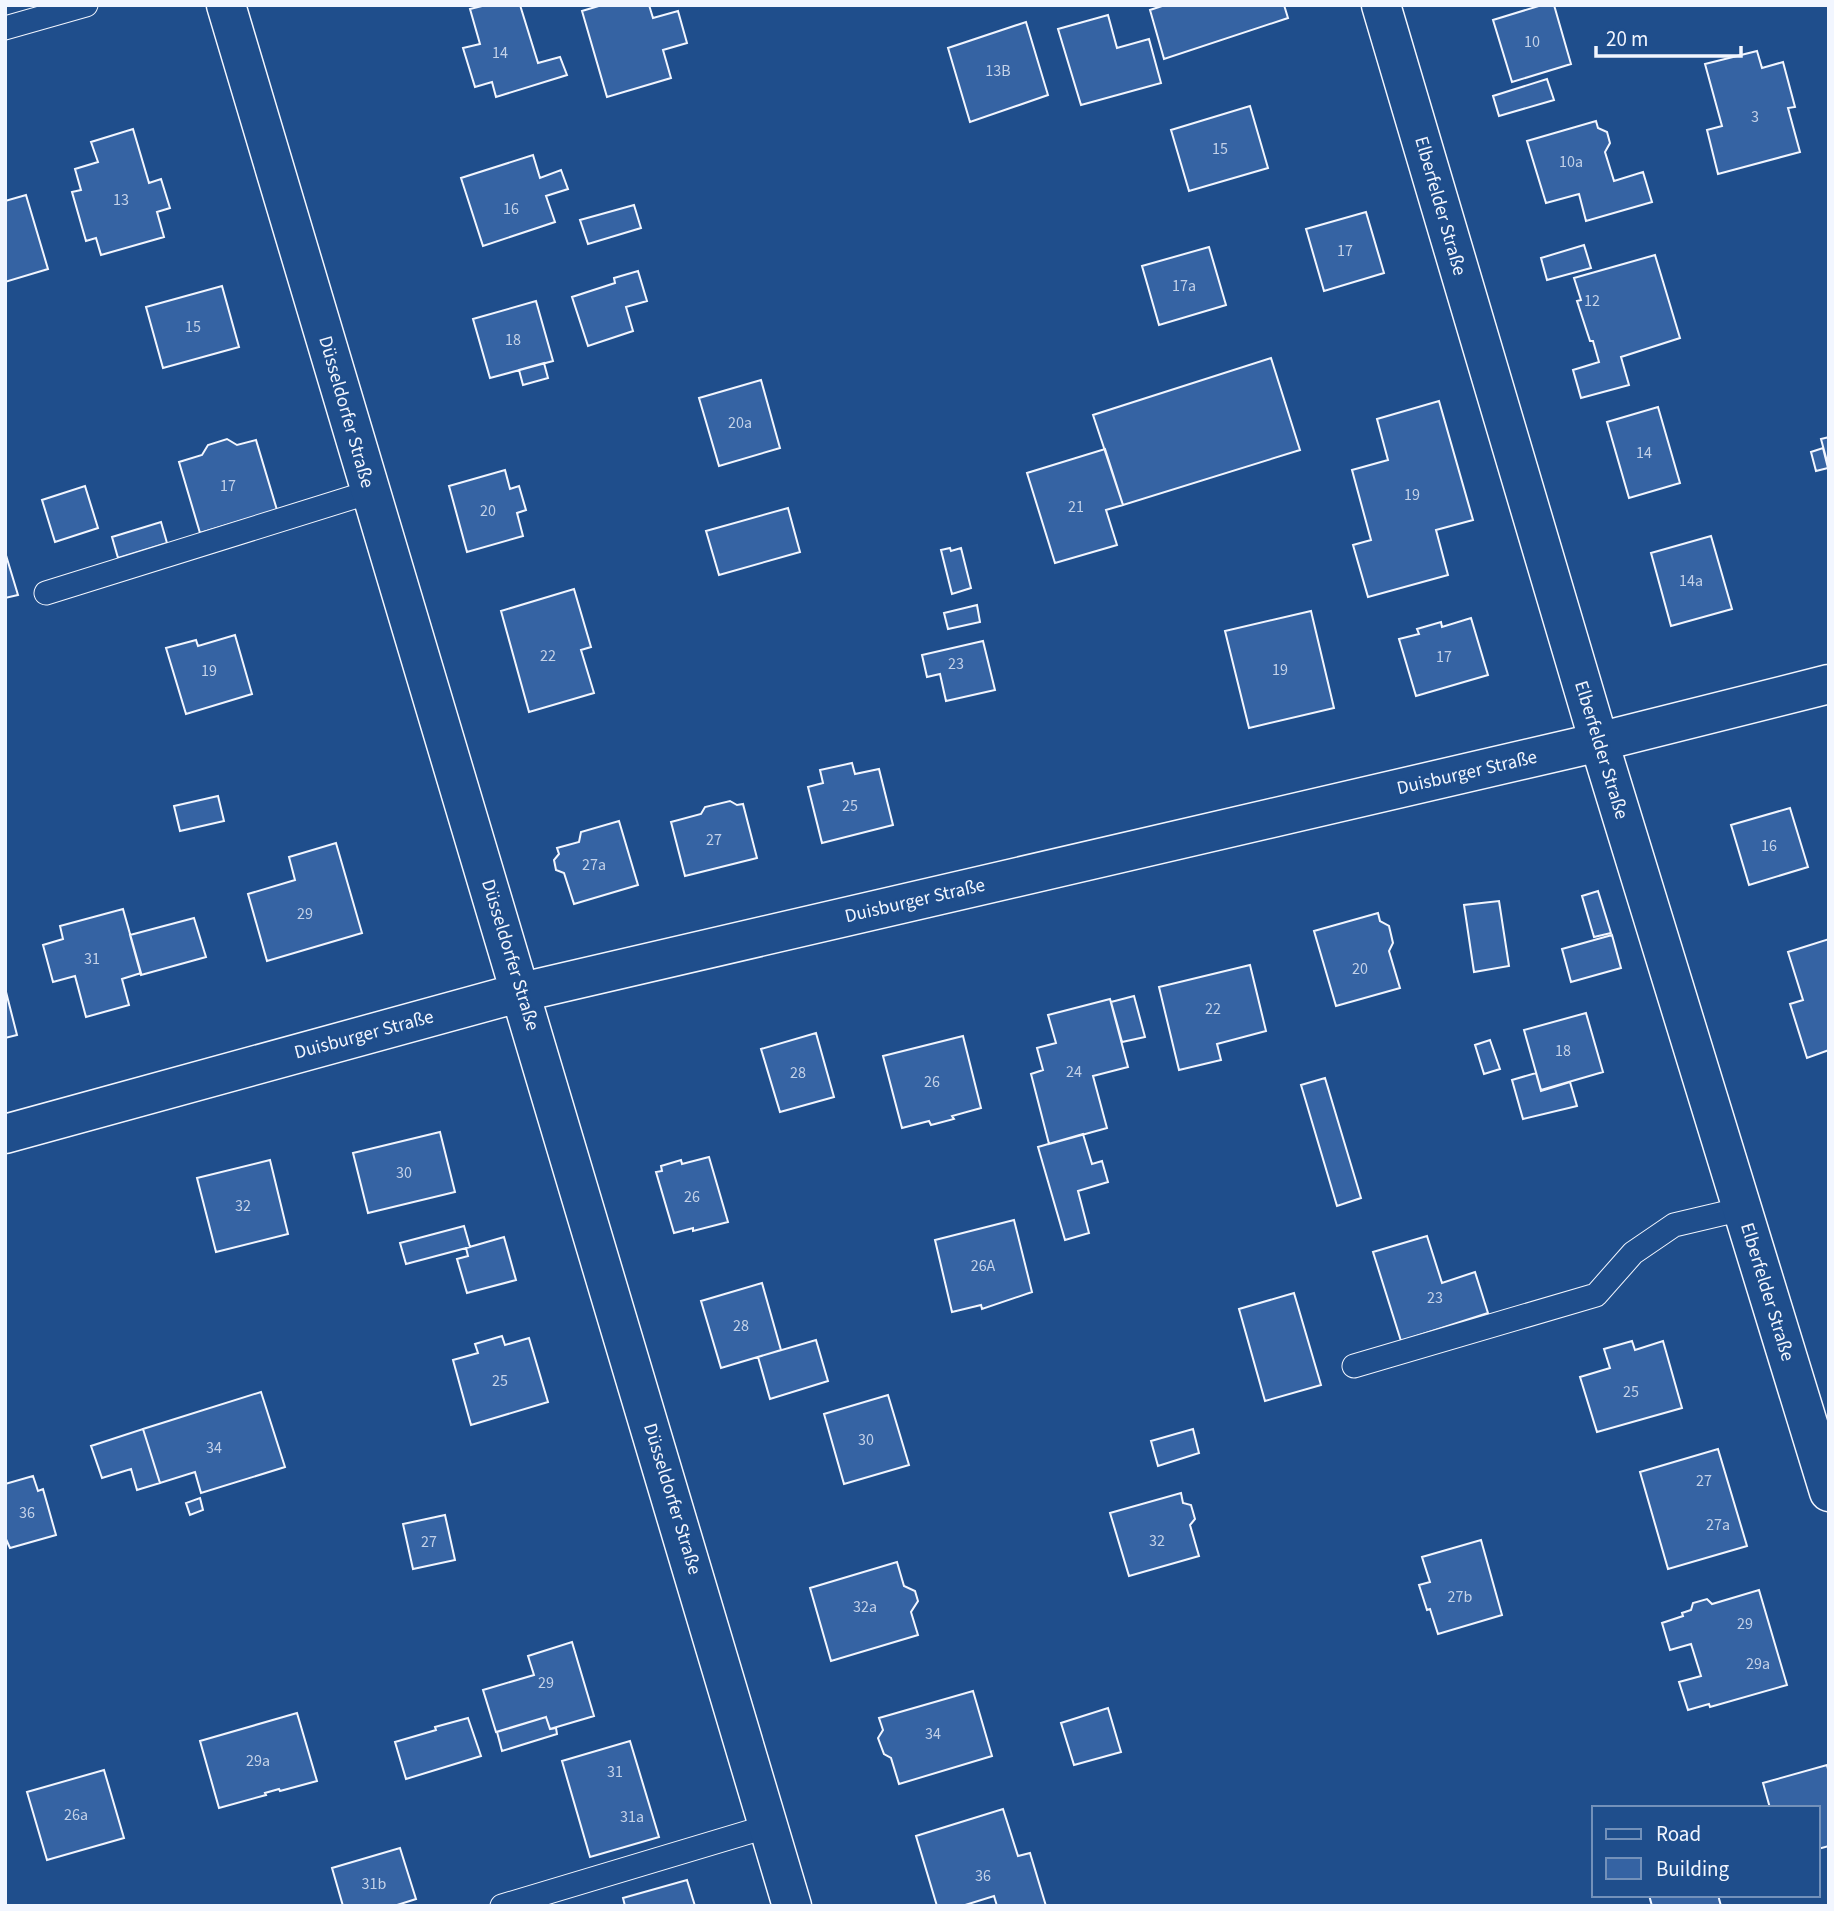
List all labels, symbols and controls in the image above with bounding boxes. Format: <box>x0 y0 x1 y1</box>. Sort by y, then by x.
scale bar <box>1596 14 1741 58</box>
text: 20 m <box>1606 24 1648 54</box>
house number: 10 <box>1524 31 1540 53</box>
house number: 14 <box>492 42 508 64</box>
house number: 13B <box>985 60 1011 82</box>
house number: 3 <box>1751 106 1759 128</box>
street label: Elberfelder Straße <box>1407 133 1473 279</box>
house number: 15 <box>1212 138 1228 160</box>
house number: 10a <box>1559 151 1583 173</box>
house number: 13 <box>113 189 129 211</box>
house number: 16 <box>503 198 519 220</box>
house number: 17 <box>1337 240 1353 262</box>
house number: 17a <box>1172 275 1196 297</box>
house number: 12 <box>1584 290 1600 312</box>
house number: 15 <box>185 316 201 338</box>
house number: 18 <box>505 329 521 351</box>
street label: Düsseldorfer Straße <box>311 333 381 491</box>
house number: 20a <box>728 412 752 434</box>
house number: 14 <box>1636 442 1652 464</box>
house number: 17 <box>220 475 236 497</box>
house number: 19 <box>1404 484 1420 506</box>
house number: 21 <box>1068 496 1084 518</box>
house number: 20 <box>480 500 496 522</box>
house number: 14a <box>1679 570 1703 592</box>
house number: 22 <box>540 645 556 667</box>
house number: 17 <box>1436 646 1452 668</box>
house number: 23 <box>948 653 964 675</box>
house number: 19 <box>1272 659 1288 681</box>
house number: 19 <box>201 660 217 682</box>
street label: Elberfelder Straße <box>1567 677 1635 823</box>
street label: Duisburger Straße <box>1394 744 1540 802</box>
house number: 25 <box>842 795 858 817</box>
house number: 27 <box>706 829 722 851</box>
house number: 16 <box>1761 835 1777 857</box>
house number: 27a <box>582 854 606 876</box>
street label: Duisburger Straße <box>842 872 988 930</box>
street label: Düsseldorfer Straße <box>474 876 546 1034</box>
house number: 29 <box>297 903 313 925</box>
house number: 31 <box>84 948 100 970</box>
house number: 20 <box>1352 958 1368 980</box>
house number: 22 <box>1205 998 1221 1020</box>
street label: Duisburger Straße <box>291 1003 437 1067</box>
house number: 18 <box>1555 1040 1571 1062</box>
house number: 24 <box>1066 1061 1082 1083</box>
house number: 28 <box>790 1062 806 1084</box>
house number: 26 <box>924 1071 940 1093</box>
house number: 30 <box>396 1162 412 1184</box>
house number: 26 <box>684 1186 700 1208</box>
house number: 32 <box>235 1195 251 1217</box>
street label: Elberfelder Straße <box>1733 1219 1801 1365</box>
house number: 26A <box>971 1255 996 1277</box>
house number: 23 <box>1427 1287 1443 1309</box>
house number: 28 <box>733 1315 749 1337</box>
house number: 25 <box>492 1370 508 1392</box>
house number: 25 <box>1623 1381 1639 1403</box>
street label: Düsseldorfer Straße <box>636 1420 708 1578</box>
house number: 30 <box>858 1429 874 1451</box>
house number: 34 <box>206 1437 222 1459</box>
house number: 27 <box>1696 1470 1712 1492</box>
house number: 36 <box>19 1502 35 1524</box>
house number: 27a <box>1706 1514 1730 1536</box>
house number: 32 <box>1149 1530 1165 1552</box>
house number: 27 <box>421 1531 437 1553</box>
house number: 27b <box>1448 1586 1473 1608</box>
house number: 32a <box>853 1596 877 1618</box>
house number: 29 <box>1737 1613 1753 1635</box>
house number: 29a <box>1746 1653 1770 1675</box>
house number: 29 <box>538 1672 554 1694</box>
house number: 34 <box>925 1723 941 1745</box>
house number: 29a <box>246 1750 270 1772</box>
house number: 31 <box>607 1761 623 1783</box>
house number: 26a <box>64 1804 88 1826</box>
house number: 31a <box>620 1806 644 1828</box>
legend <box>1592 1806 1820 1897</box>
text: Road <box>1656 1819 1701 1849</box>
text: Building <box>1656 1854 1730 1884</box>
house number: 36 <box>975 1865 991 1887</box>
house number: 31b <box>362 1873 387 1895</box>

